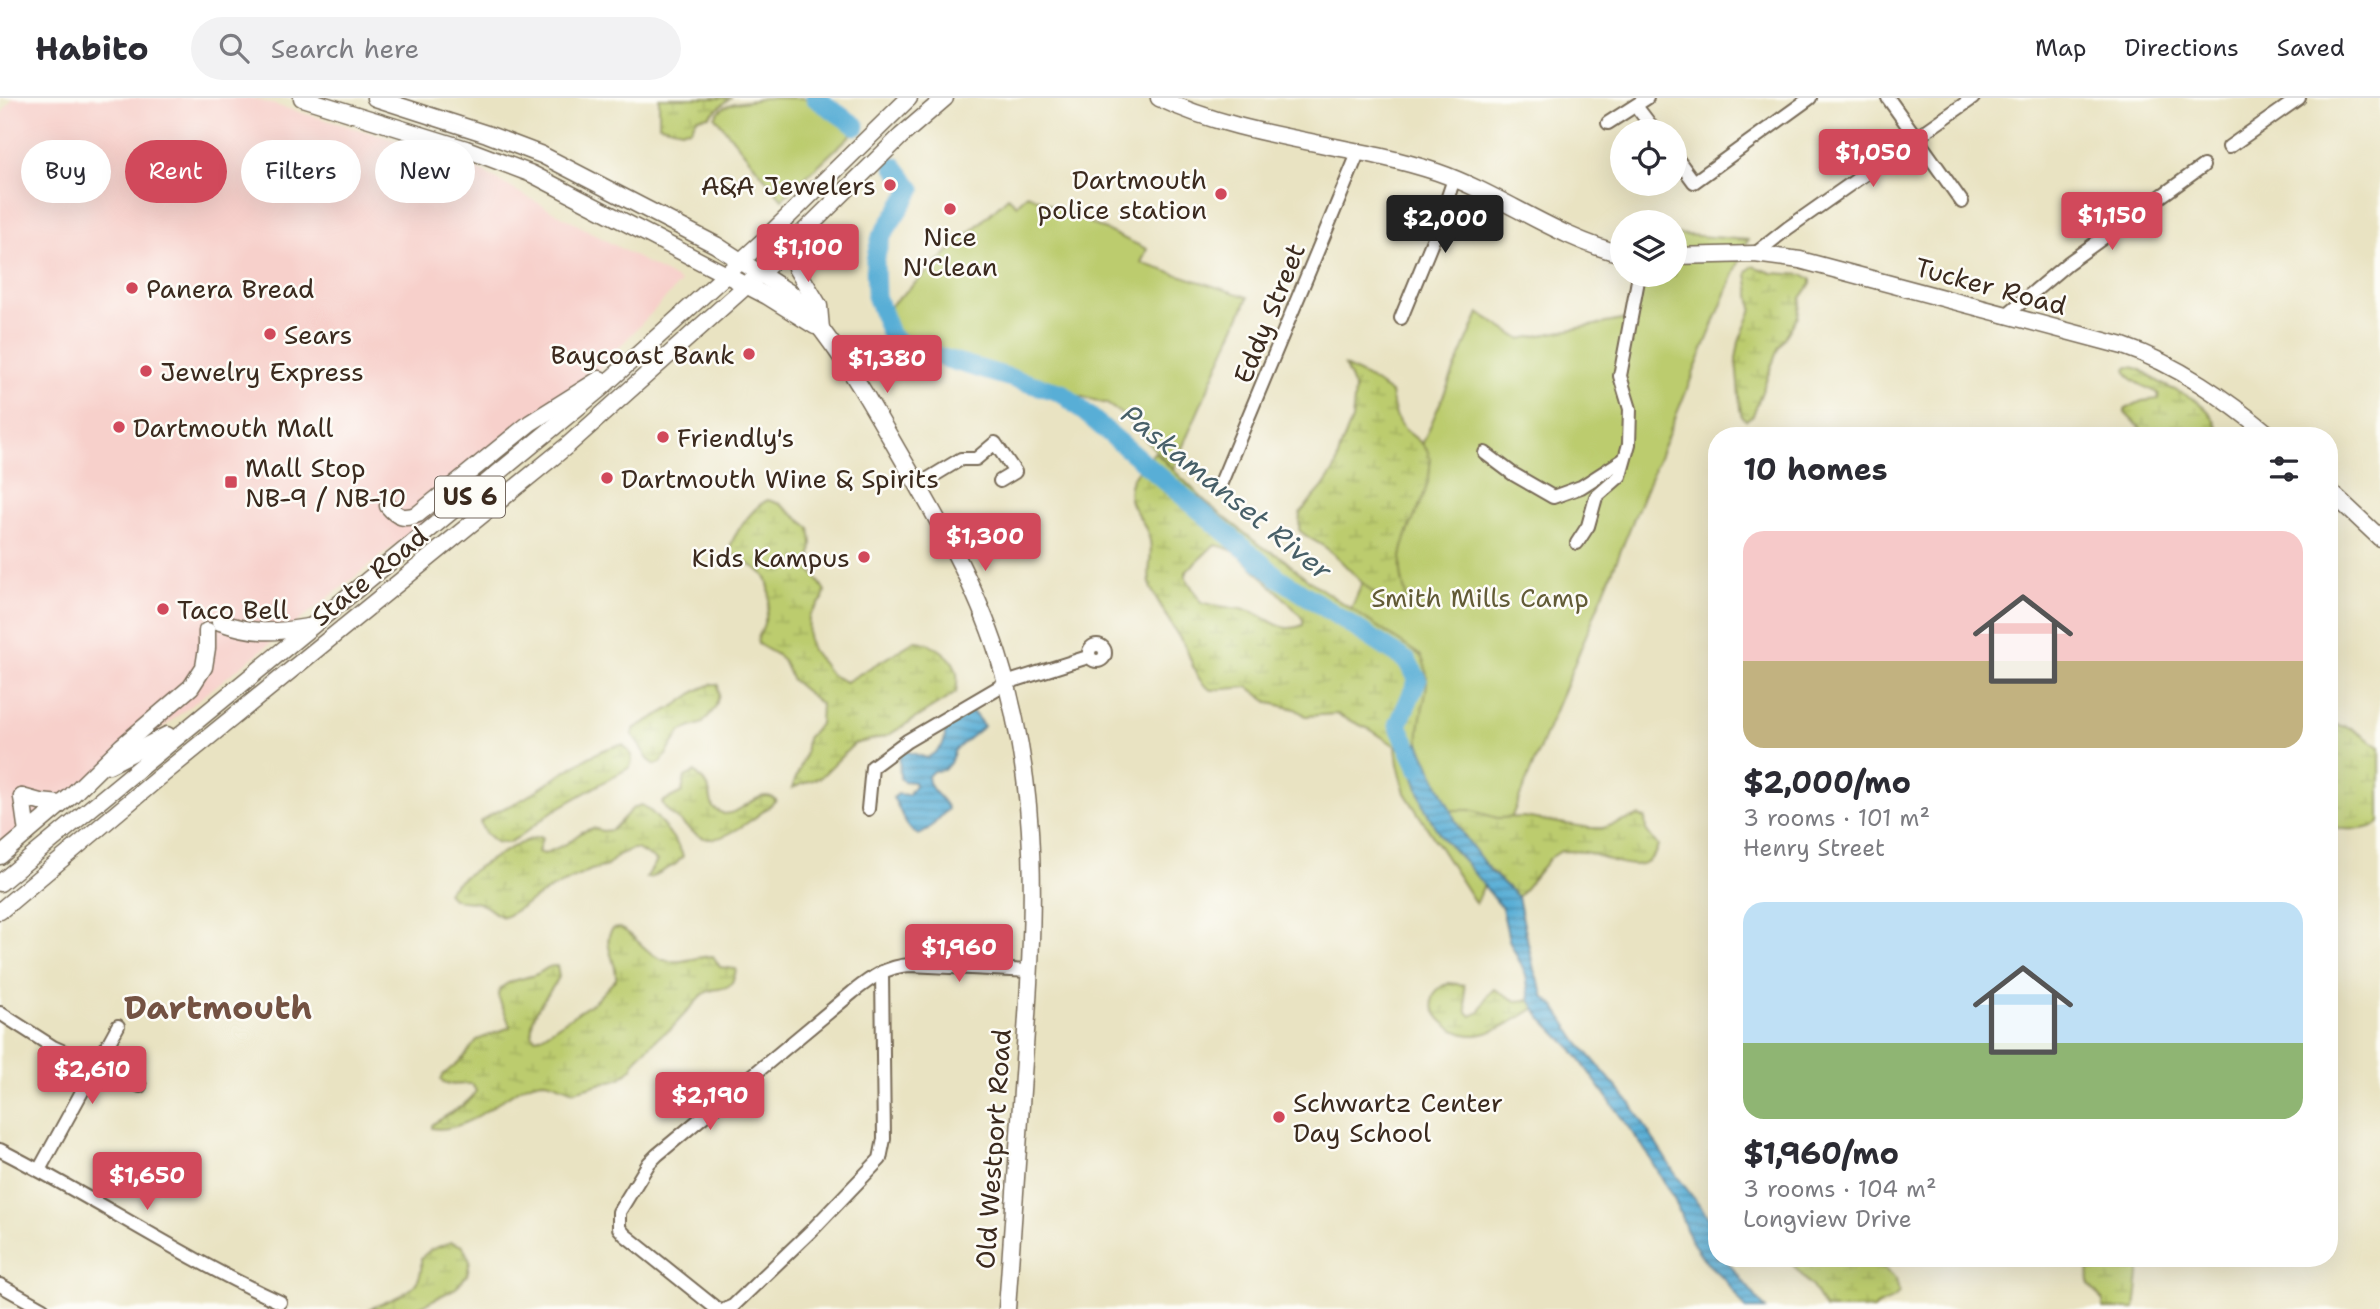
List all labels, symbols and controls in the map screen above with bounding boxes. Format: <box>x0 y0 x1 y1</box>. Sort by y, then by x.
search box <box>191 17 681 80</box>
text: Habito <box>35 26 149 71</box>
icon: search <box>215 29 253 67</box>
text: Search here <box>271 31 419 66</box>
text: Map <box>2035 32 2086 64</box>
text: Directions <box>2124 32 2239 64</box>
text: Saved <box>2277 32 2345 64</box>
map controls <box>1610 119 1687 287</box>
button: locate <box>1610 119 1687 196</box>
pin: $1,050 <box>1816 130 1930 189</box>
text: $1,050 <box>1835 137 1911 167</box>
chip: Buy <box>21 140 111 203</box>
chip: Rent <box>125 140 227 203</box>
chip: Filters <box>241 140 361 203</box>
chip: New <box>375 140 475 203</box>
place label: Dartmouth police station <box>1038 162 1207 227</box>
place label: A&A Jewelers <box>701 168 876 203</box>
marker: A&A Jewelers <box>882 177 898 193</box>
marker: Dartmouth police station <box>1213 186 1229 202</box>
pin: $1,150 <box>2055 192 2169 252</box>
pin: $2,000 <box>1388 195 1502 255</box>
text: $1,150 <box>2077 200 2147 230</box>
marker: Nice N'Clean <box>942 201 958 217</box>
text: $2,000 <box>1402 203 1488 233</box>
button: layers <box>1610 210 1687 287</box>
place label: Nice N'Clean <box>902 219 998 284</box>
pin: $1,100 <box>751 225 865 284</box>
text: $1,100 <box>773 232 843 262</box>
street label: Eddy Street <box>1225 238 1313 388</box>
street label: Tucker Road <box>1911 249 2071 323</box>
place label: Panera Bread <box>146 271 314 306</box>
marker: Panera Bread <box>124 280 140 296</box>
place label: Sears <box>284 317 352 352</box>
marker: Sears <box>262 326 278 342</box>
pin: $1,380 <box>830 336 944 395</box>
place label: Baycoast Bank <box>550 337 735 372</box>
text: $1,380 <box>848 343 926 373</box>
marker: Baycoast Bank <box>741 346 757 362</box>
place label: Jewelry Express <box>160 354 364 389</box>
marker: Jewelry Express <box>138 363 154 379</box>
water label: Paskamanset River <box>1114 395 1341 589</box>
place label: Dartmouth Mall <box>133 410 334 445</box>
marker: Dartmouth Mall <box>111 419 127 435</box>
place label: Friendly's <box>677 420 794 455</box>
marker: Friendly's <box>655 429 671 445</box>
text: 10 homes <box>1743 449 1888 490</box>
place label: Mall Stop NB-9 / NB-10 <box>245 450 406 515</box>
icon: filters <box>2265 450 2303 488</box>
place label: Dartmouth Wine & Spirits <box>621 461 939 496</box>
marker: Dartmouth Wine & Spirits <box>599 470 615 486</box>
marker: Mall Stop NB-9 / NB-10 <box>223 474 239 490</box>
road number: US 6 <box>435 476 505 518</box>
pin: $1,300 <box>928 514 1042 573</box>
street label: State Road <box>303 518 435 634</box>
text: $1,300 <box>946 521 1024 551</box>
place label: Kids Kampus <box>691 540 850 575</box>
marker: Kids Kampus <box>856 549 872 565</box>
icon: home <box>1960 576 2086 702</box>
park label: Smith Mills Camp <box>1371 580 1589 615</box>
place label: Taco Bell <box>177 592 288 627</box>
marker: Taco Bell <box>155 601 171 617</box>
text: $2,000/mo <box>1743 762 1911 803</box>
text: 3 rooms · 101 m² <box>1743 803 1930 833</box>
text: Henry Street <box>1743 833 1885 863</box>
pin: $1,960 <box>902 924 1016 984</box>
text: $1,960 <box>921 932 997 962</box>
icon: home <box>1960 947 2086 1073</box>
district label: Dartmouth <box>124 985 312 1030</box>
street label: Old Westport Road <box>967 1028 1019 1270</box>
pin: $2,610 <box>35 1046 149 1106</box>
text: $2,610 <box>53 1054 131 1084</box>
pin: $2,190 <box>653 1072 767 1132</box>
text: $2,190 <box>671 1080 749 1110</box>
place label: Schwartz Center Day School <box>1293 1085 1503 1150</box>
marker: Schwartz Center Day School <box>1271 1109 1287 1125</box>
text: $1,960/mo <box>1743 1133 1899 1174</box>
pin: $1,650 <box>90 1152 204 1212</box>
text: $1,650 <box>109 1160 185 1190</box>
text: 3 rooms · 104 m² <box>1743 1174 1936 1204</box>
text: Longview Drive <box>1743 1204 1912 1234</box>

